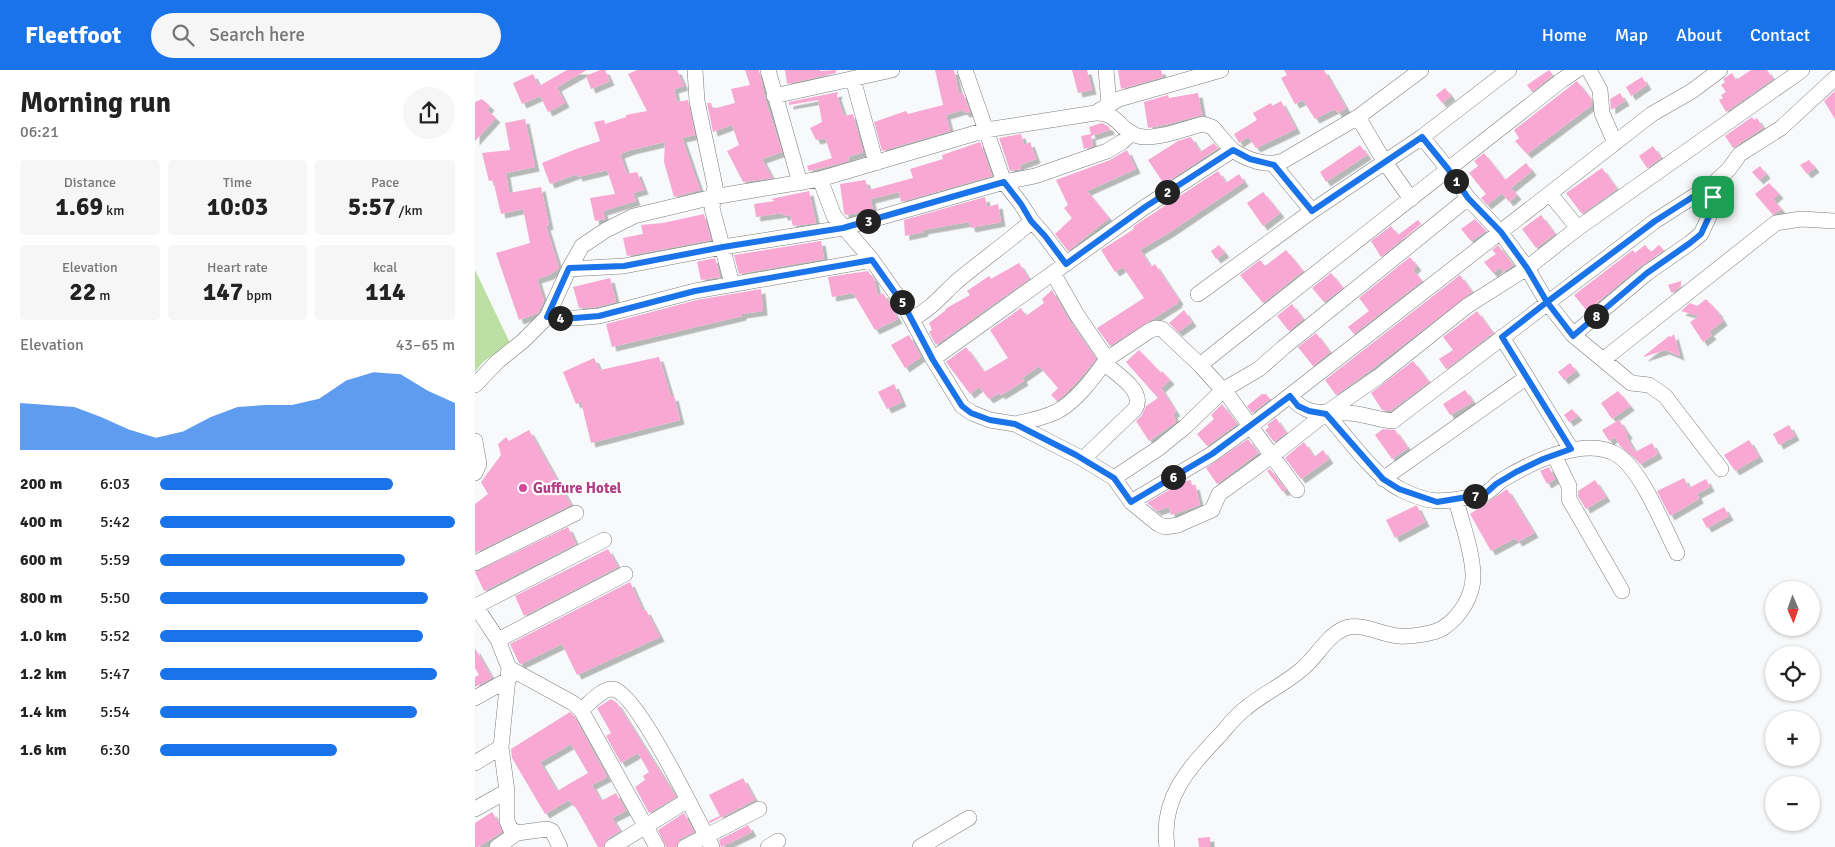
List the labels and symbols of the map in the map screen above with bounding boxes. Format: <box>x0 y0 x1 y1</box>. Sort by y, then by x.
pin: 1 <box>1443 168 1469 194</box>
pin <box>1692 176 1734 218</box>
pin: 2 <box>1155 180 1179 204</box>
pin: 3 <box>855 208 881 234</box>
pin: 5 <box>889 290 915 314</box>
pin: 8 <box>1583 304 1609 328</box>
pin: 4 <box>547 306 573 330</box>
pin: 6 <box>1161 464 1185 490</box>
place label: Guffure Hotel <box>533 479 622 497</box>
marker: Guffure Hotel <box>517 482 529 494</box>
pin: 7 <box>1463 484 1487 508</box>
north arrow <box>1765 581 1820 636</box>

